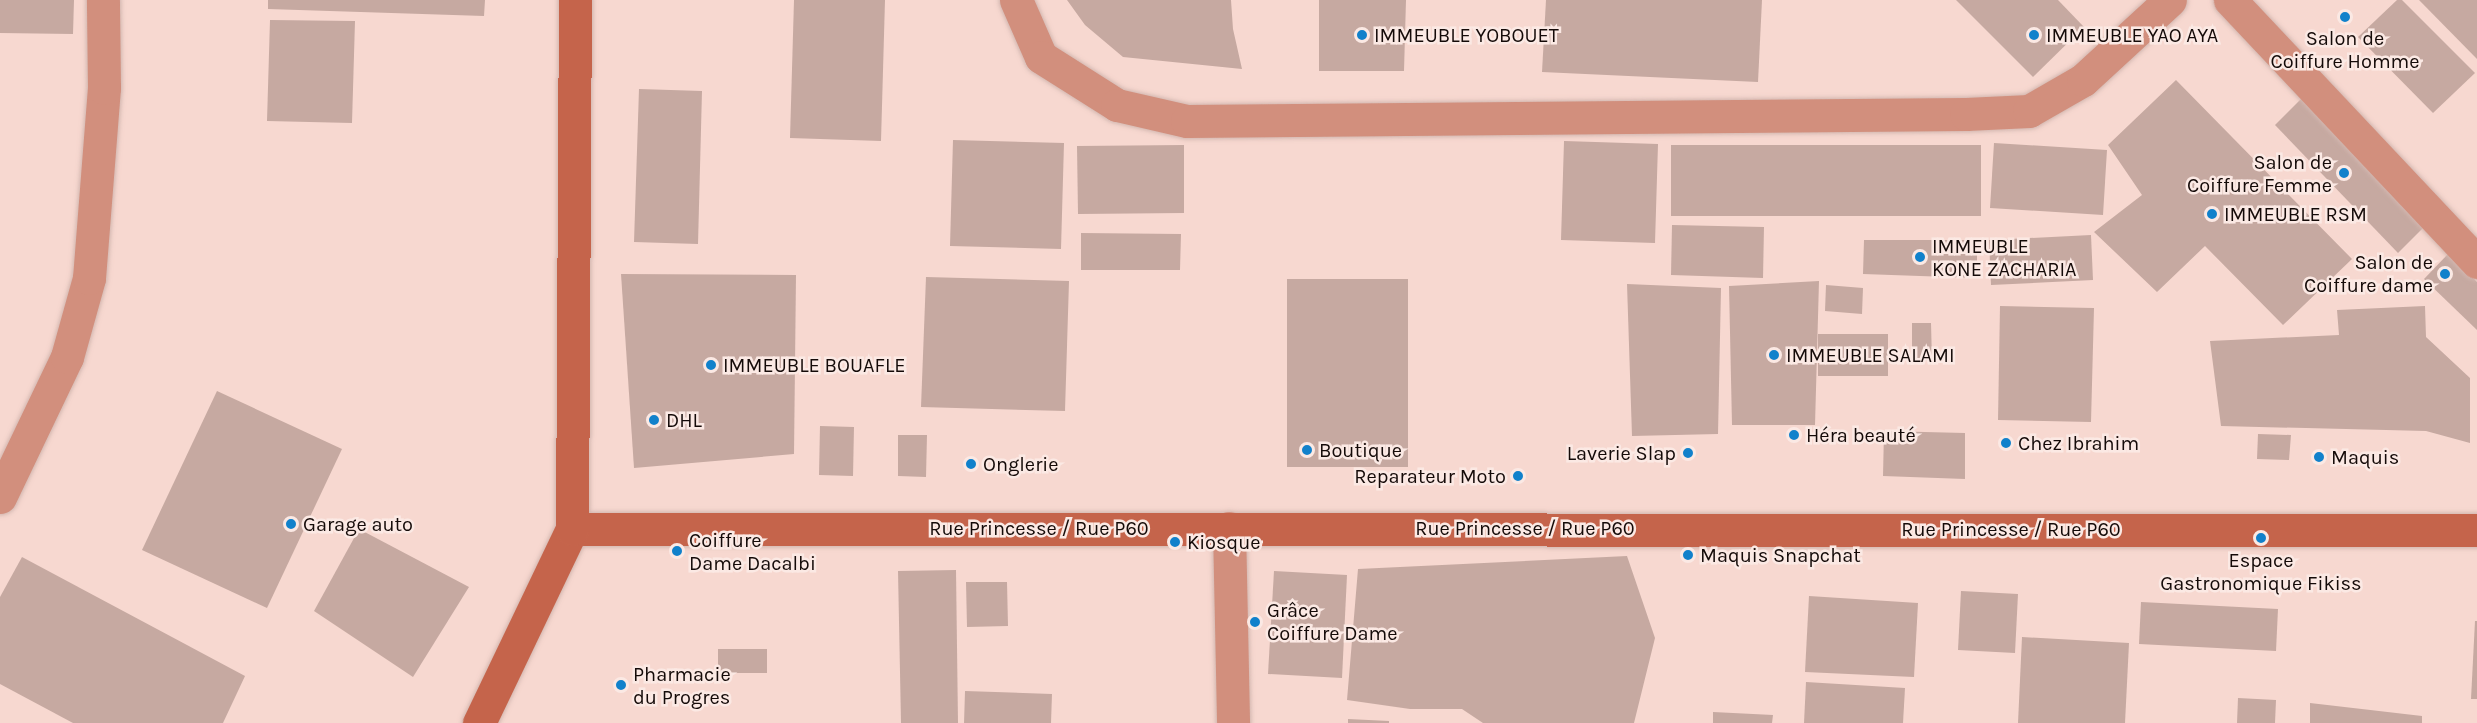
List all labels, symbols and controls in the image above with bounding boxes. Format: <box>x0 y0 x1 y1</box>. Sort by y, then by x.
marker: Salon de Coiffure Homme <box>2338 10 2352 24</box>
place label: IMMEUBLE YOBOUET <box>1374 23 1559 47</box>
place label: IMMEUBLE YAO AYA <box>2046 23 2218 47</box>
place label: Salon de Coiffure Homme <box>2270 27 2420 74</box>
marker: IMMEUBLE YOBOUET <box>1355 28 1369 42</box>
marker: IMMEUBLE YAO AYA <box>2027 28 2041 42</box>
place label: Salon de Coiffure Femme <box>2187 150 2332 197</box>
marker: Salon de Coiffure Femme <box>2337 166 2351 180</box>
place label: IMMEUBLE RSM <box>2224 202 2367 226</box>
marker: IMMEUBLE RSM <box>2205 207 2219 221</box>
place label: IMMEUBLE KONE ZACHARIA <box>1932 234 2077 281</box>
marker: IMMEUBLE KONE ZACHARIA <box>1913 250 1927 264</box>
place label: Salon de Coiffure dame <box>2304 250 2433 297</box>
marker: Salon de Coiffure dame <box>2438 267 2452 281</box>
place label: IMMEUBLE SALAMI <box>1786 343 1955 367</box>
marker: IMMEUBLE SALAMI <box>1767 348 1781 362</box>
place label: IMMEUBLE BOUAFLE <box>723 353 906 377</box>
marker: IMMEUBLE BOUAFLE <box>704 358 718 372</box>
place label: DHL <box>666 408 702 432</box>
marker: DHL <box>647 413 661 427</box>
place label: Héra beauté <box>1806 423 1916 447</box>
marker: Héra beauté <box>1787 428 1801 442</box>
place label: Chez Ibrahim <box>2018 431 2139 455</box>
marker: Chez Ibrahim <box>1999 436 2013 450</box>
place label: Boutique <box>1319 438 1402 462</box>
place label: Laverie Slap <box>1567 441 1676 465</box>
marker: Boutique <box>1300 443 1314 457</box>
place label: Maquis <box>2331 445 2399 469</box>
marker: Laverie Slap <box>1681 446 1695 460</box>
marker: Maquis <box>2312 450 2326 464</box>
place label: Onglerie <box>983 452 1059 476</box>
marker: Onglerie <box>964 457 978 471</box>
place label: Reparateur Moto <box>1354 464 1506 488</box>
marker: Reparateur Moto <box>1511 469 1525 483</box>
place label: Garage auto <box>303 512 413 536</box>
street label: Rue Princesse / Rue P60 <box>929 516 1149 540</box>
street label: Rue Princesse / Rue P60 <box>1415 516 1635 540</box>
marker: Garage auto <box>284 517 298 531</box>
street label: Rue Princesse / Rue P60 <box>1901 517 2121 541</box>
place label: Coiffure Dame Dacalbi <box>689 528 816 575</box>
place label: Kiosque <box>1187 530 1261 554</box>
marker: Espace Gastronomique Fikiss <box>2254 531 2268 545</box>
marker: Kiosque <box>1168 535 1182 549</box>
place label: Maquis Snapchat <box>1700 543 1861 567</box>
marker: Coiffure Dame Dacalbi <box>670 544 684 558</box>
marker: Maquis Snapchat <box>1681 548 1695 562</box>
place label: Espace Gastronomique Fikiss <box>2160 548 2362 595</box>
place label: Grâce Coiffure Dame <box>1267 598 1397 645</box>
marker: Grâce Coiffure Dame <box>1248 615 1262 629</box>
place label: Pharmacie du Progres <box>633 662 731 709</box>
marker: Pharmacie du Progres <box>614 678 628 692</box>

